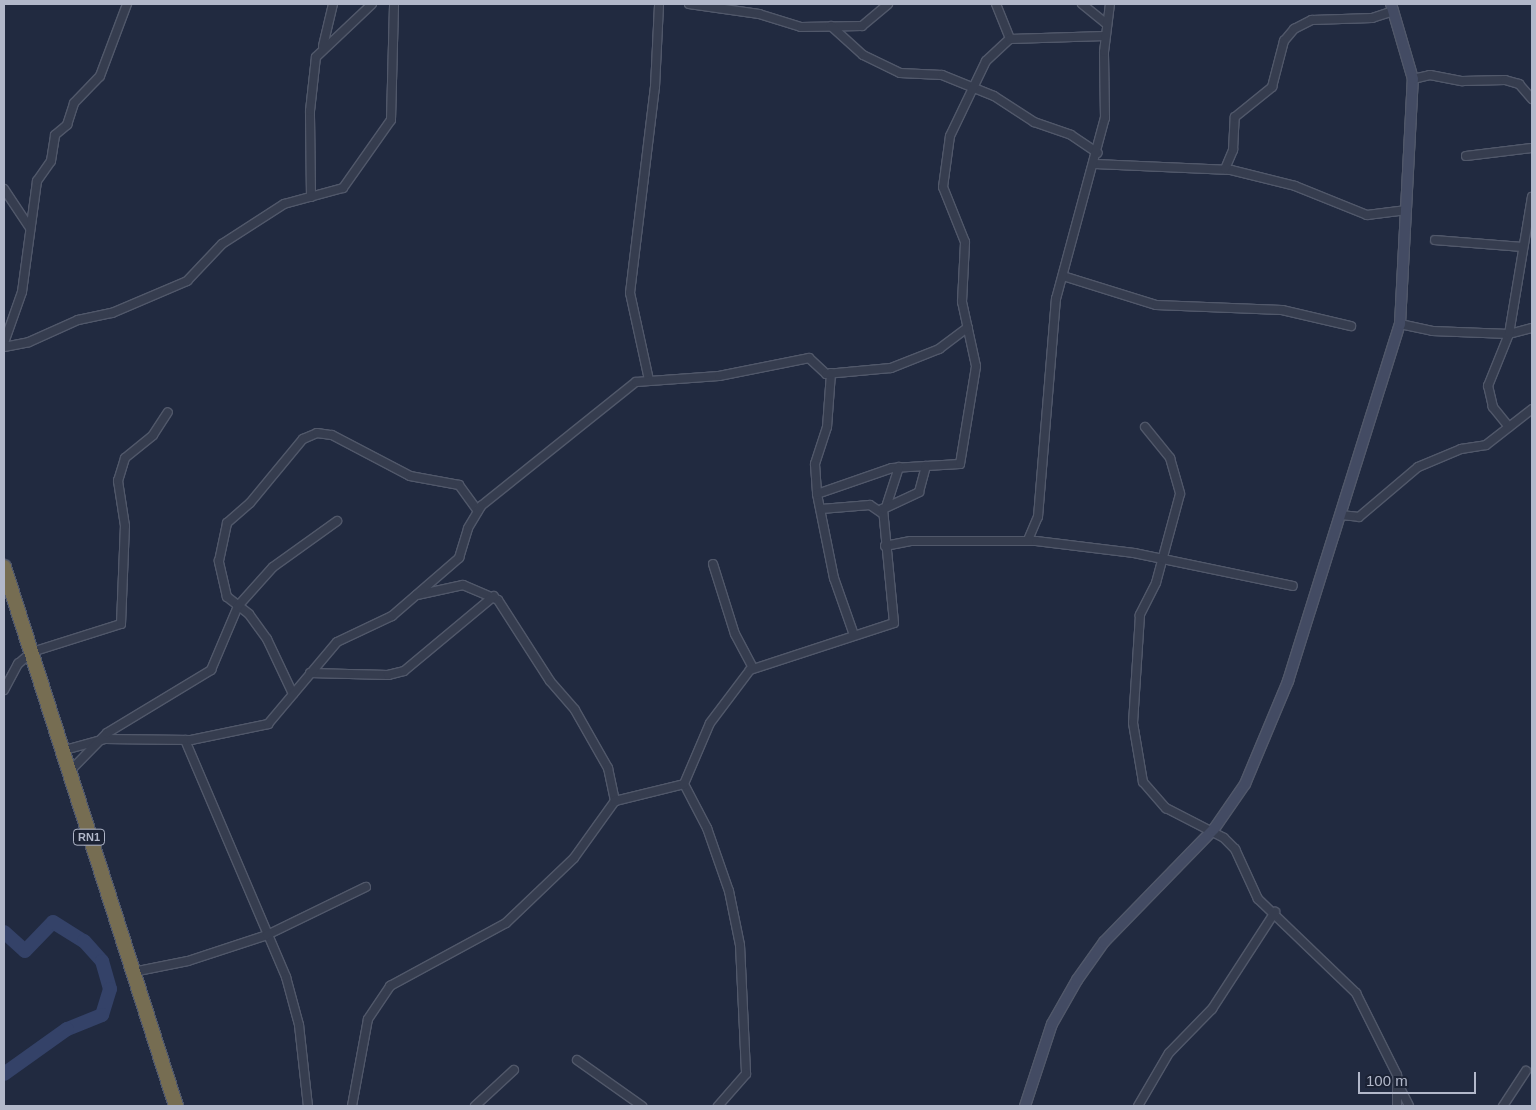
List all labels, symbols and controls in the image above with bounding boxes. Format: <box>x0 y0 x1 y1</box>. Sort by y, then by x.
road number: RN1 <box>73 829 105 846</box>
scale bar <box>1361 1062 1478 1094</box>
text: 100 m <box>1366 1072 1408 1089</box>

